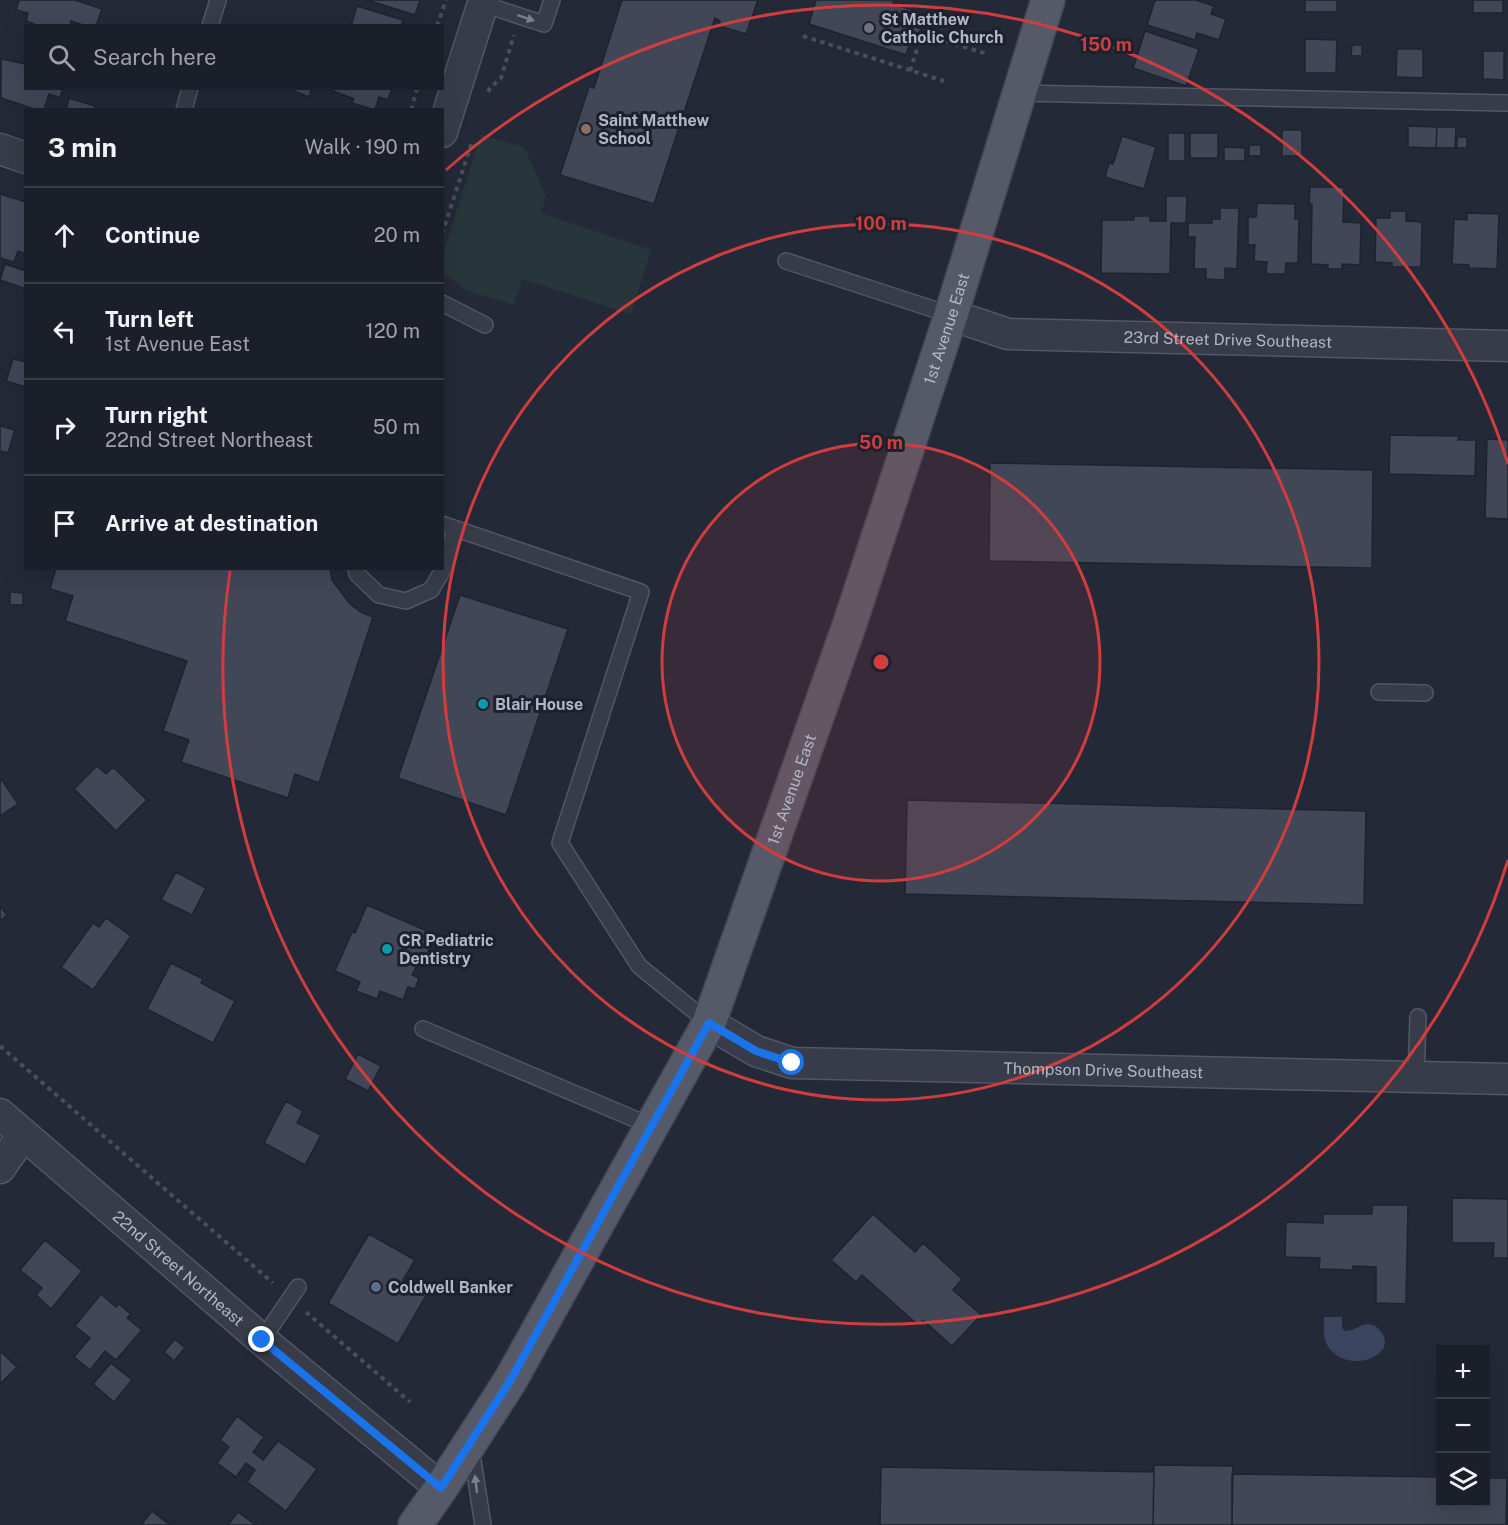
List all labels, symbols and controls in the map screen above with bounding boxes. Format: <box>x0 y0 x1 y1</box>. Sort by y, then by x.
place label: St Matthew Catholic Church <box>881 10 1003 47</box>
one-way arrow <box>517 14 535 23</box>
marker: St Matthew Catholic Church <box>862 21 876 35</box>
search box <box>24 24 444 90</box>
text: 150 m <box>1080 34 1132 55</box>
icon: search <box>45 41 78 74</box>
text: Search here <box>93 44 217 70</box>
place label: Saint Matthew School <box>598 111 710 148</box>
marker: Saint Matthew School <box>579 122 593 136</box>
text: 3 min <box>48 132 117 163</box>
text: Walk · 190 m <box>304 135 420 159</box>
text: 100 m <box>855 213 907 234</box>
icon: ahead <box>48 219 81 252</box>
text: Continue <box>105 222 200 248</box>
text: 20 m <box>374 223 420 247</box>
street label: 1st Avenue East <box>920 271 973 387</box>
text: Turn left <box>105 306 194 332</box>
icon: left <box>48 315 81 348</box>
text: 120 m <box>366 319 420 343</box>
street label: 23rd Street Drive Southeast <box>1123 328 1332 352</box>
text: 1st Avenue East <box>105 332 250 356</box>
text: Turn right <box>105 402 208 428</box>
icon: right <box>48 411 81 444</box>
text: 50 m <box>373 415 420 439</box>
text: 22nd Street Northeast <box>105 428 313 452</box>
text: 50 m <box>859 432 903 453</box>
icon: arrive <box>48 507 81 540</box>
text: Arrive at destination <box>105 510 318 536</box>
centre of rings <box>871 652 891 672</box>
place label: Blair House <box>495 695 583 714</box>
marker: Blair House <box>476 697 490 711</box>
street label: 1st Avenue East <box>764 731 820 847</box>
place label: CR Pediatric Dentistry <box>399 931 494 968</box>
marker: CR Pediatric Dentistry <box>380 942 394 956</box>
route start <box>778 1049 804 1075</box>
street label: Thompson Drive Southeast <box>1003 1059 1203 1082</box>
street label: 22nd Street Northeast <box>109 1207 248 1330</box>
place label: Coldwell Banker <box>388 1278 513 1297</box>
marker: Coldwell Banker <box>369 1280 383 1294</box>
route end <box>248 1326 274 1352</box>
map controls <box>1436 1345 1490 1507</box>
button: + <box>1436 1345 1490 1399</box>
button: − <box>1436 1399 1490 1453</box>
button: layers <box>1436 1453 1490 1507</box>
one-way arrow <box>471 1474 481 1493</box>

